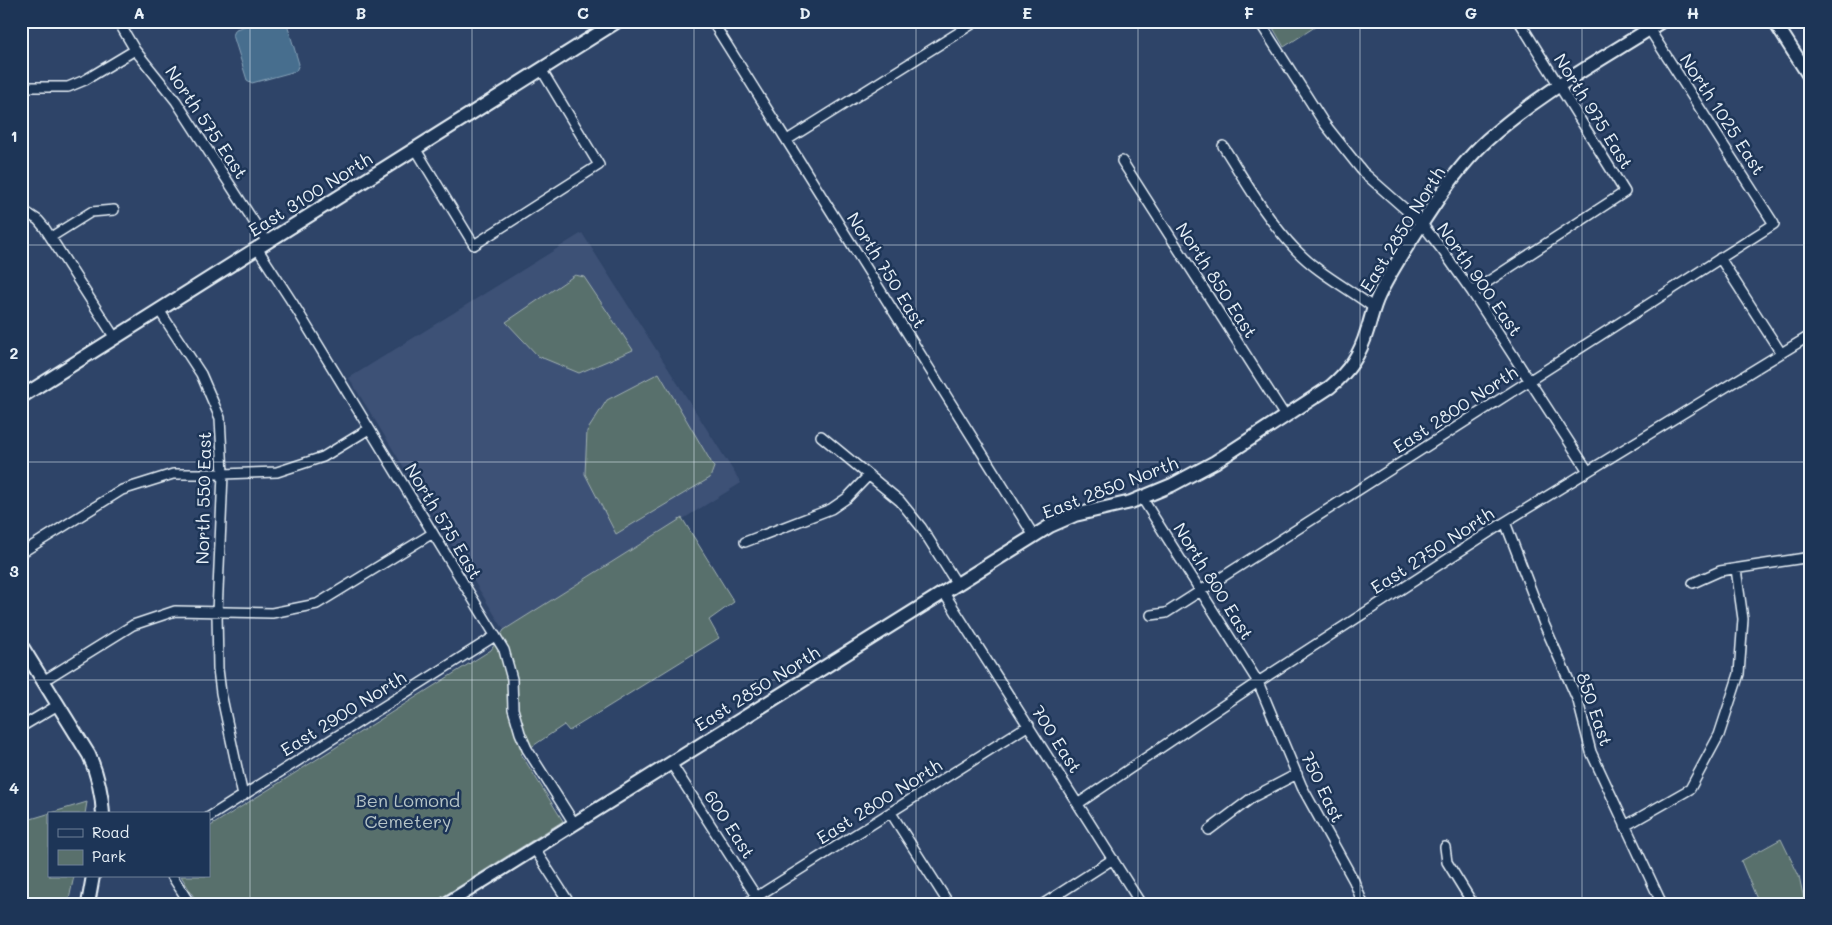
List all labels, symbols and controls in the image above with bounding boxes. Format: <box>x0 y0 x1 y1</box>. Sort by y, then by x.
text: A <box>133 2 145 23</box>
text: B <box>356 2 366 23</box>
text: C <box>577 2 589 23</box>
text: D <box>799 2 811 23</box>
text: E <box>1022 2 1032 23</box>
text: F <box>1244 2 1254 23</box>
text: G <box>1465 2 1477 23</box>
text: H <box>1687 2 1699 23</box>
street label: North 975 East <box>1549 49 1639 173</box>
street label: North 1025 East <box>1675 49 1771 179</box>
street label: North 575 East <box>160 61 254 183</box>
text: 1 <box>10 125 18 146</box>
street label: East 3100 North <box>244 146 376 242</box>
street label: East 2850 North <box>1354 162 1450 296</box>
street label: North 750 East <box>842 208 932 332</box>
street label: North 900 East <box>1432 217 1528 341</box>
street label: North 850 East <box>1171 218 1263 342</box>
text: 2 <box>10 342 19 363</box>
street label: East 2800 North <box>1388 360 1522 458</box>
street label: North 550 East <box>190 431 216 565</box>
street label: East 2850 North <box>1039 450 1181 524</box>
street label: North 575 East <box>400 458 488 584</box>
street label: East 2750 North <box>1366 501 1498 599</box>
street label: North 800 East <box>1168 518 1260 644</box>
text: 3 <box>9 560 19 581</box>
street label: East 2850 North <box>690 640 824 736</box>
street label: East 2900 North <box>276 665 410 761</box>
street label: 850 East <box>1571 669 1619 749</box>
street label: 700 East <box>1026 701 1088 777</box>
street label: 750 East <box>1296 748 1350 826</box>
street label: East 2800 North <box>812 753 946 849</box>
text: 4 <box>9 777 19 798</box>
street label: 600 East <box>699 785 761 863</box>
park label: Ben Lomond Cemetery <box>356 788 460 833</box>
legend <box>48 812 210 878</box>
text: Road <box>92 822 129 842</box>
text: Park <box>92 846 126 866</box>

